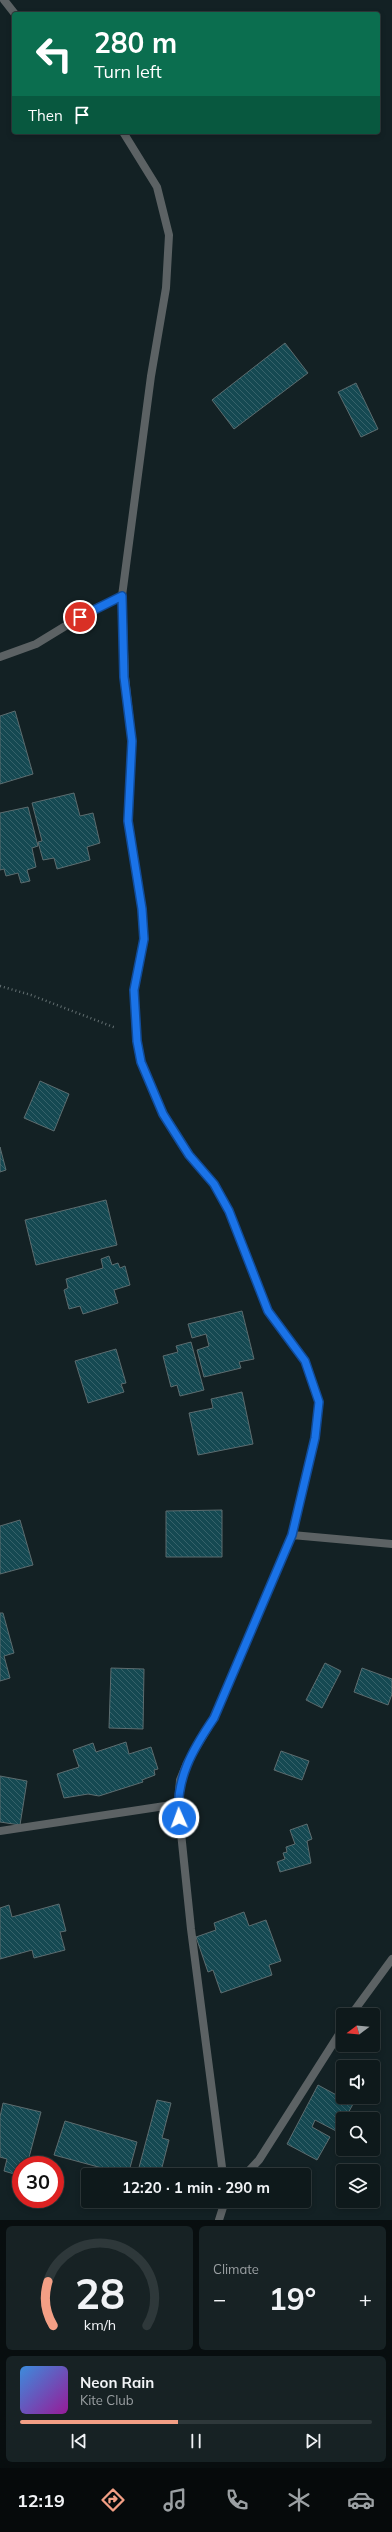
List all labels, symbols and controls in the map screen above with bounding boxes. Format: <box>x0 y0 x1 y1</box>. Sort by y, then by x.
text: 280 m <box>94 25 177 60</box>
icon: left <box>28 28 80 80</box>
text: Turn left <box>94 60 162 83</box>
icon: arrive <box>71 104 93 126</box>
text: Then <box>28 106 63 125</box>
pin <box>63 600 97 634</box>
icon: arrive <box>69 606 91 628</box>
position arrow <box>158 1797 200 1839</box>
north arrow <box>336 2008 380 2052</box>
map controls <box>336 2008 380 2208</box>
button: sound <box>336 2060 380 2104</box>
button: search <box>336 2112 380 2156</box>
speed limit sign: 30 <box>12 2156 64 2208</box>
button: layers <box>336 2164 380 2208</box>
text: 12:20 · 1 min · 290 m <box>122 2178 270 2197</box>
text: Climate <box>213 2261 259 2277</box>
text: 28 <box>75 2267 124 2319</box>
text: 19° <box>269 2280 316 2318</box>
text: − <box>213 2285 226 2313</box>
text: + <box>359 2285 372 2313</box>
text: km/h <box>83 2316 116 2334</box>
text: Neon Rain <box>80 2373 154 2392</box>
text: Kite Club <box>80 2392 134 2408</box>
icon: previous <box>68 2430 90 2452</box>
icon: pause <box>185 2430 207 2452</box>
icon: next <box>302 2430 324 2452</box>
icon: directions <box>99 2486 127 2514</box>
icon: music <box>161 2486 189 2514</box>
icon: phone <box>223 2486 251 2514</box>
icon: climate <box>285 2486 313 2514</box>
icon: car <box>347 2486 375 2514</box>
text: 12:19 <box>17 2489 65 2512</box>

